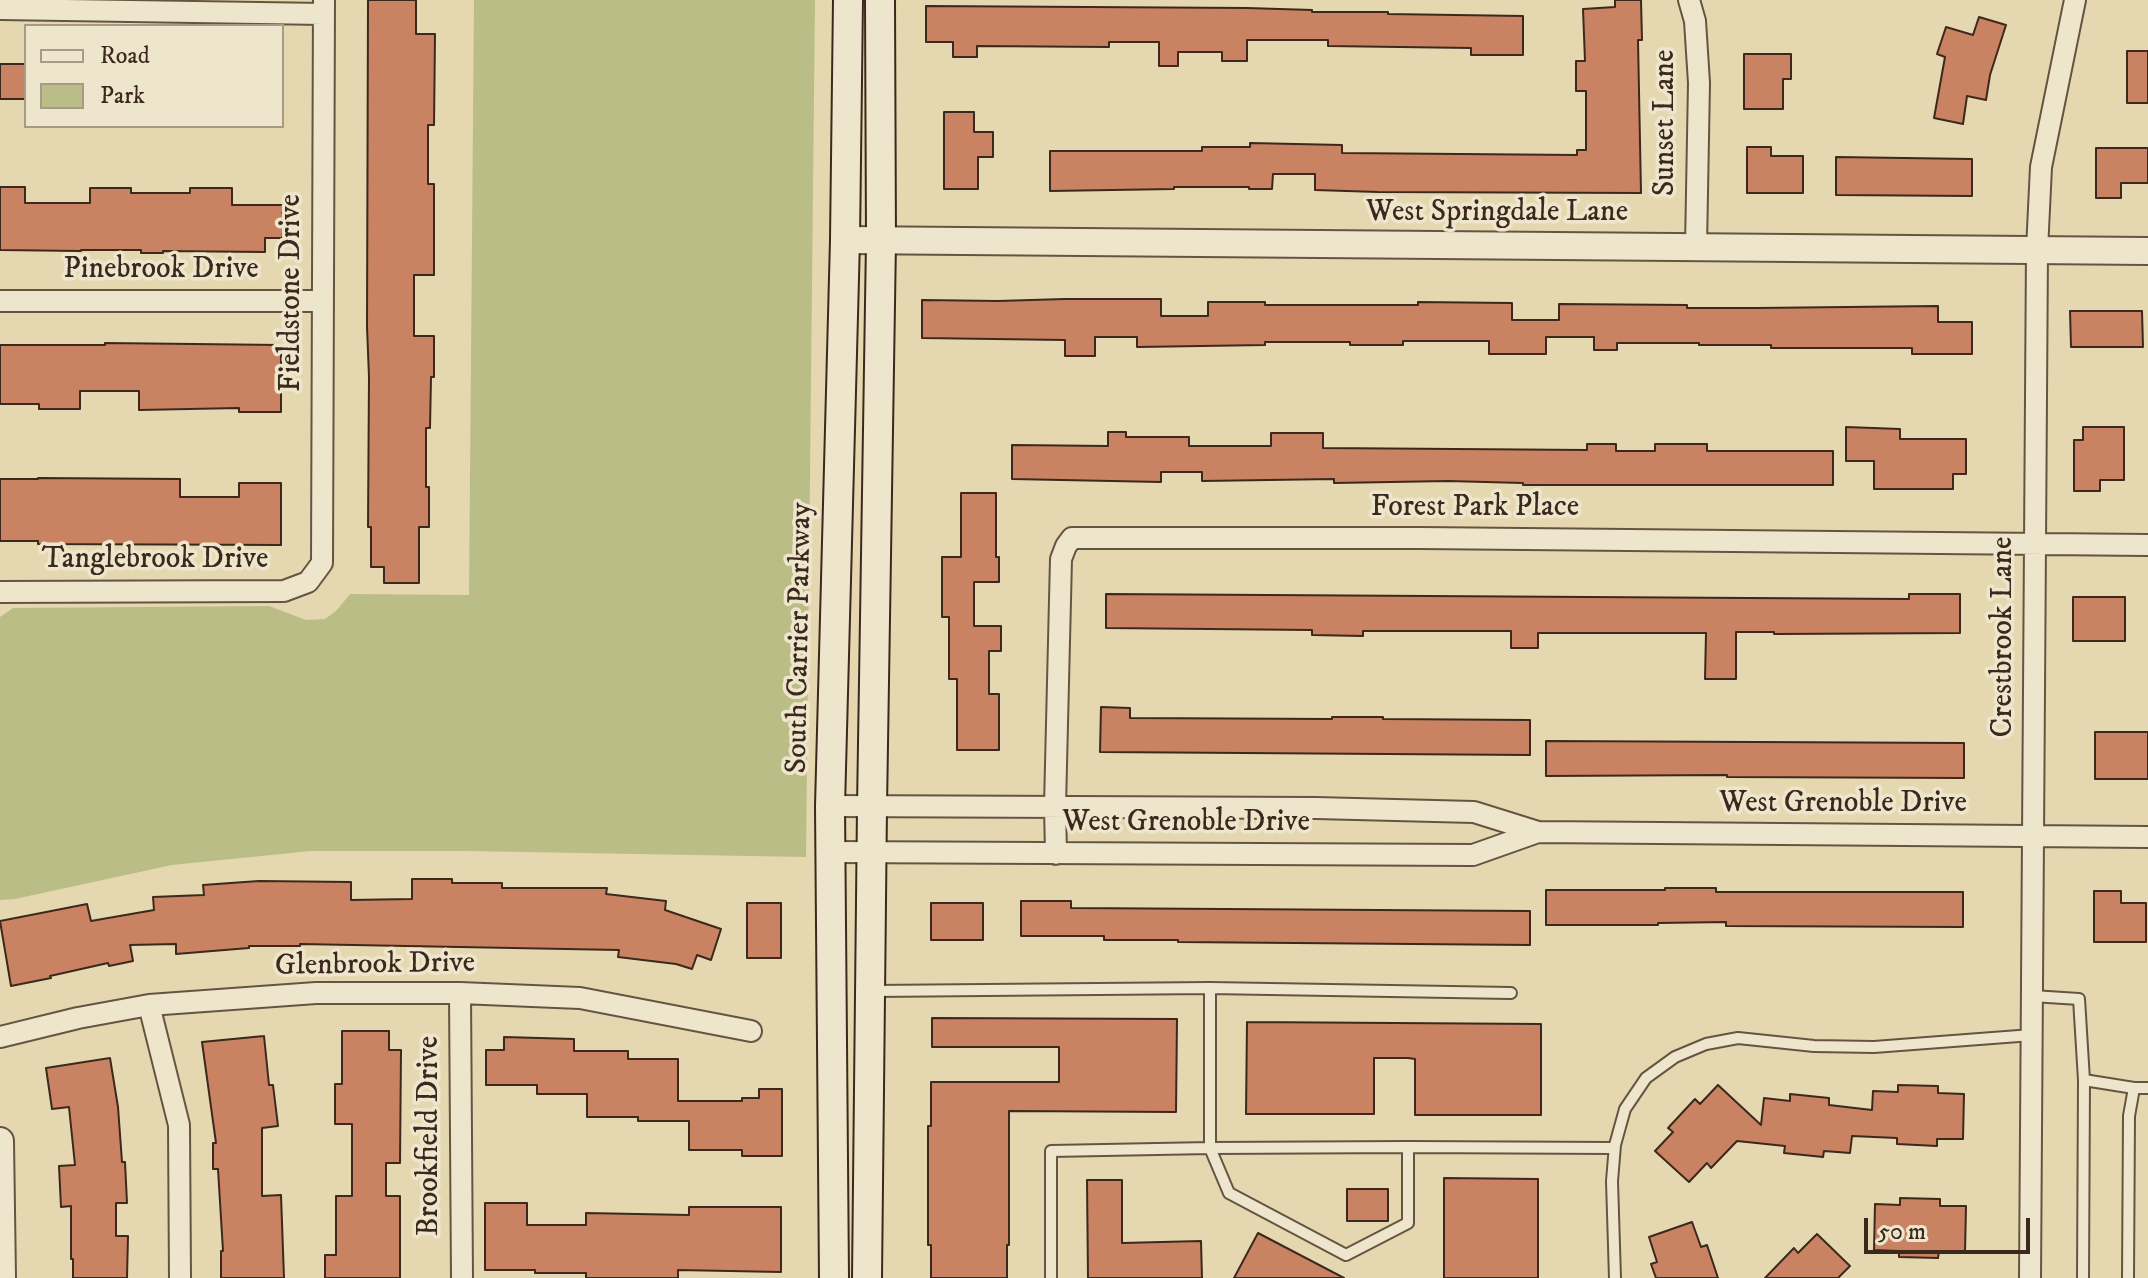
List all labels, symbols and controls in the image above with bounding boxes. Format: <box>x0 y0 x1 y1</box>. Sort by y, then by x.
legend <box>24 24 284 128</box>
text: Road <box>100 41 150 71</box>
street label: Sunset Lane <box>1649 50 1685 196</box>
text: Park <box>100 81 145 111</box>
street label: Fieldstone Drive <box>275 194 311 392</box>
street label: West Springdale Lane <box>1366 196 1628 232</box>
street label: Pinebrook Drive <box>63 253 259 289</box>
street label: Forest Park Place <box>1371 491 1579 527</box>
street label: South Carrier Parkway <box>781 502 821 774</box>
street label: Crestbrook Lane <box>1987 537 2023 737</box>
street label: Tanglebrook Drive <box>42 543 268 579</box>
street label: West Grenoble Drive <box>1719 787 1967 823</box>
street label: West Grenoble Drive <box>1062 806 1310 842</box>
street label: Glenbrook Drive <box>275 946 475 986</box>
street label: Brookfield Drive <box>413 1036 449 1236</box>
scale bar <box>1868 1202 2034 1252</box>
text: 50 m <box>1878 1217 1926 1247</box>

